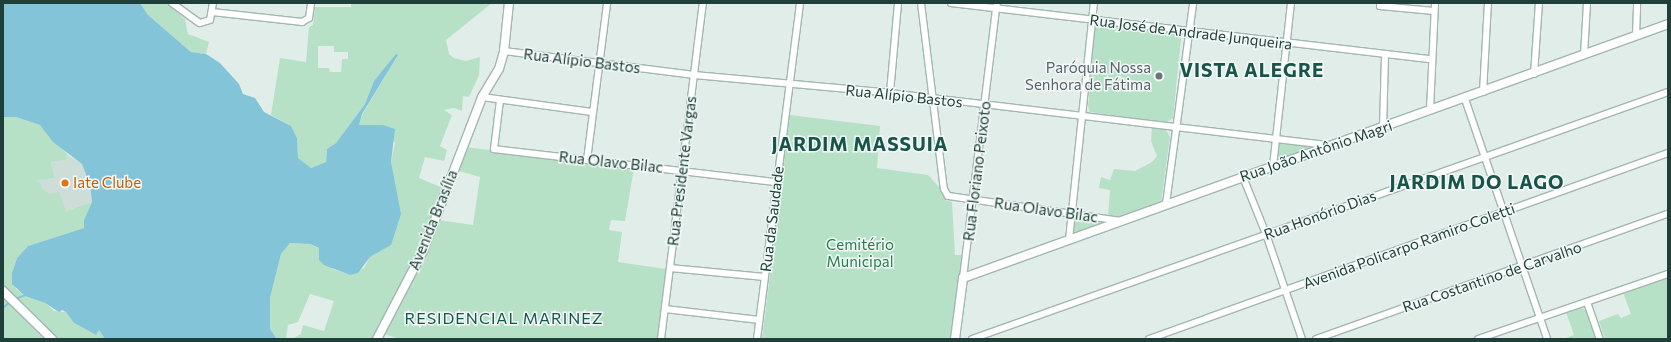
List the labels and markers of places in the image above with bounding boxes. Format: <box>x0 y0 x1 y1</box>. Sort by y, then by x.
place label: Paróquia Nossa Senhora de Fátima <box>1025 58 1151 93</box>
marker: Paróquia Nossa Senhora de Fátima <box>1154 71 1164 81</box>
place label: Iate Clube <box>73 174 141 192</box>
marker: Iate Clube <box>60 178 70 188</box>

